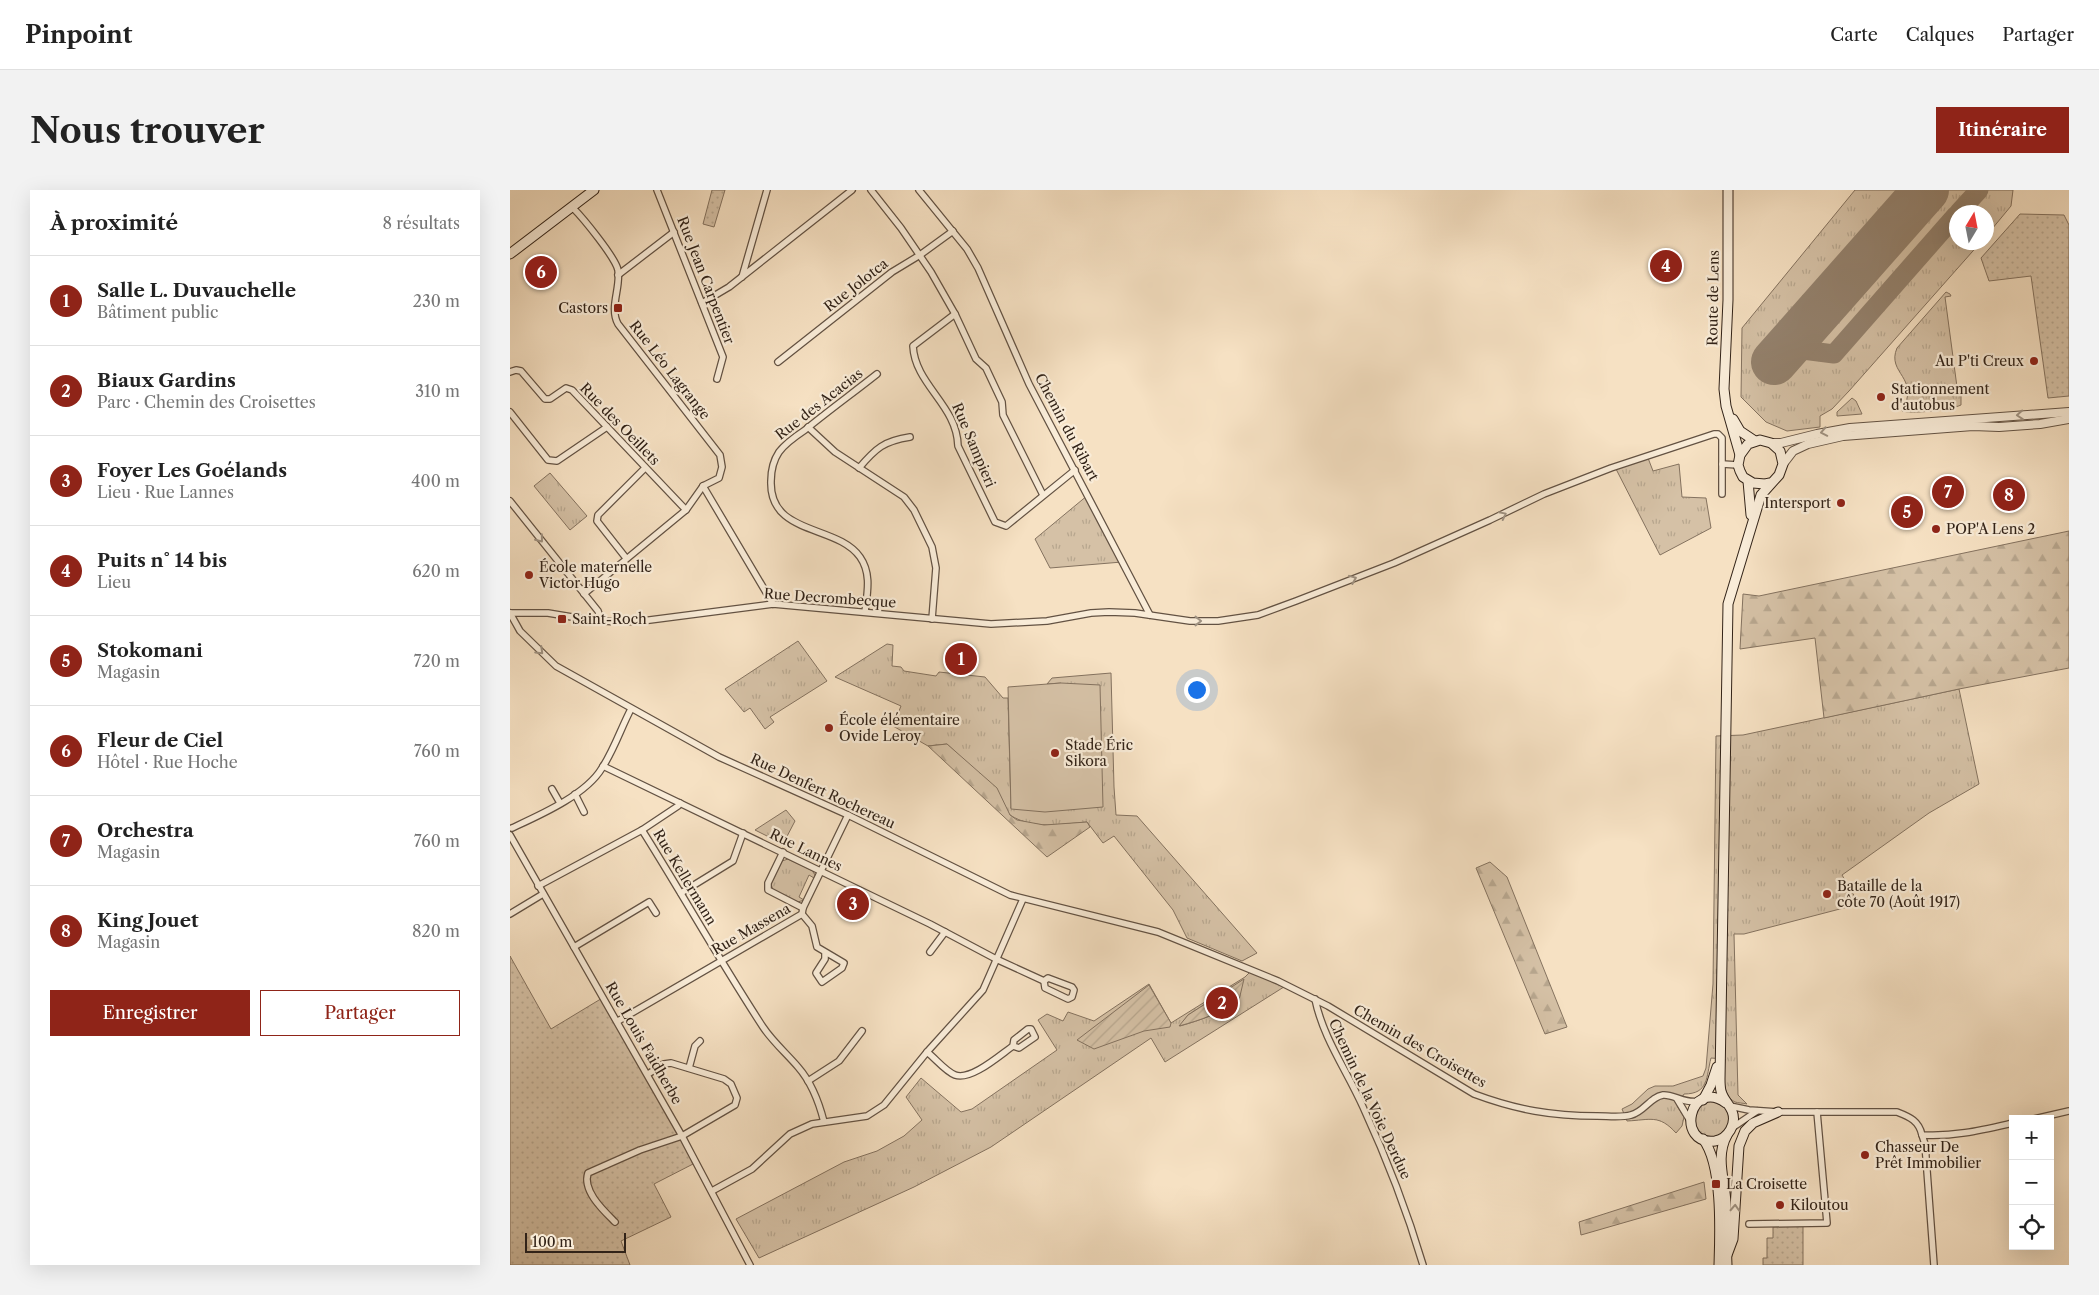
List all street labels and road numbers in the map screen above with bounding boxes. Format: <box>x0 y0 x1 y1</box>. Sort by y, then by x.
street label: Rue Jean Carpentier <box>673 214 739 346</box>
street label: Route de Lens <box>1703 250 1723 346</box>
street label: Rue Jolotca <box>820 254 892 316</box>
street label: Rue Léo Lagrange <box>626 317 714 423</box>
street label: Rue des Acacias <box>772 364 866 444</box>
street label: Chemin du Ribart <box>1031 370 1103 484</box>
street label: Rue des Oeillets <box>576 379 664 469</box>
street label: Rue Sampieri <box>948 400 1000 490</box>
street label: Rue Decrombecque <box>763 584 897 612</box>
street label: Rue Denfert Rochereau <box>748 749 899 833</box>
street label: Rue Lannes <box>767 825 845 875</box>
street label: Rue Kellermann <box>649 826 721 928</box>
street label: Rue Massena <box>708 899 794 959</box>
street label: Rue Louis Faidherbe <box>602 979 686 1108</box>
street label: Chemin des Croisettes <box>1350 1001 1490 1091</box>
street label: Chemin de la Voie Derdue <box>1325 1016 1415 1182</box>

